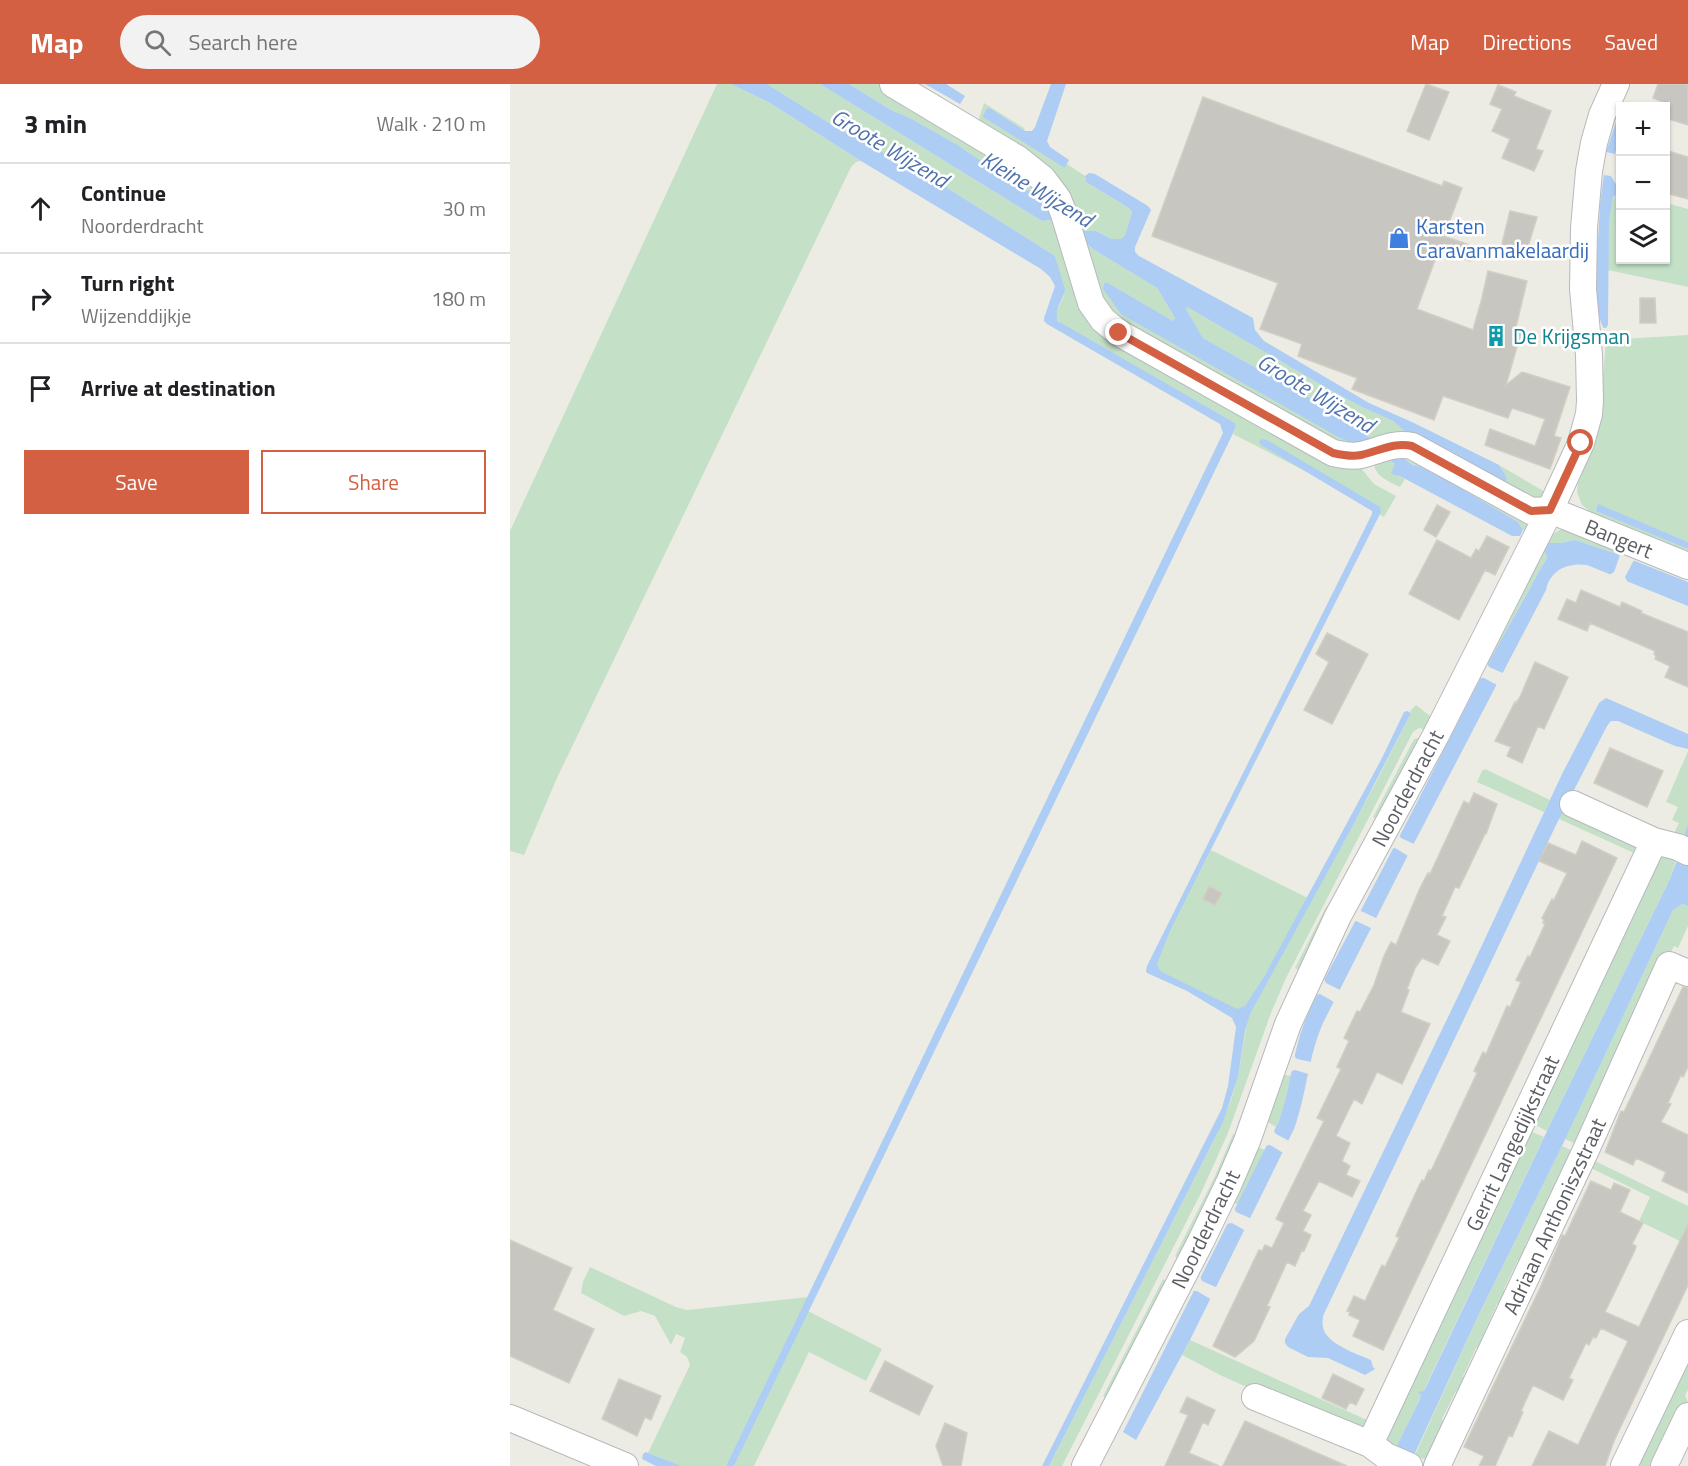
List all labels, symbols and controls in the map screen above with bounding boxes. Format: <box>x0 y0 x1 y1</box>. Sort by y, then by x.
search box <box>120 15 540 69</box>
text: Map <box>30 21 84 64</box>
text: Search here <box>189 25 298 59</box>
icon: search <box>141 26 174 59</box>
text: Map <box>1410 26 1450 58</box>
text: Directions <box>1483 26 1572 58</box>
text: Saved <box>1605 26 1658 58</box>
water label: Groote Wijzend <box>825 100 958 198</box>
map controls <box>1616 102 1670 264</box>
button: + <box>1616 102 1670 156</box>
text: 3 min <box>24 104 87 143</box>
text: Walk · 210 m <box>377 108 486 139</box>
water label: Kleine Wijzend <box>975 142 1102 237</box>
button: − <box>1616 156 1670 210</box>
text: Continue <box>81 176 166 210</box>
icon: ahead <box>24 192 57 225</box>
text: 30 m <box>442 193 486 224</box>
text: Noorderdracht <box>81 210 203 241</box>
place label: Karsten Caravanmakelaardij <box>1416 210 1589 266</box>
button: layers <box>1616 210 1670 264</box>
shop icon: Karsten Caravanmakelaardij <box>1387 226 1411 250</box>
text: Turn right <box>81 266 175 300</box>
icon: right <box>24 282 57 315</box>
text: 180 m <box>431 283 486 314</box>
text: Wijzenddijkje <box>81 300 191 331</box>
route end <box>1105 319 1131 345</box>
place label: De Krijgsman <box>1513 320 1630 352</box>
building icon: De Krijgsman <box>1484 324 1508 348</box>
water label: Groote Wijzend <box>1251 345 1384 443</box>
text: Arrive at destination <box>81 371 276 405</box>
icon: arrive <box>24 372 57 405</box>
route start <box>1567 429 1593 455</box>
button: Save <box>24 450 249 514</box>
button: Share <box>261 450 486 514</box>
street label: Bangert <box>1580 510 1658 566</box>
street label: Noorderdracht <box>1363 723 1452 852</box>
street label: Gerrit Langedijkstraat <box>1457 1049 1567 1236</box>
street label: Adriaan Anthoniszstraat <box>1494 1112 1614 1320</box>
street label: Noorderdracht <box>1162 1164 1248 1294</box>

